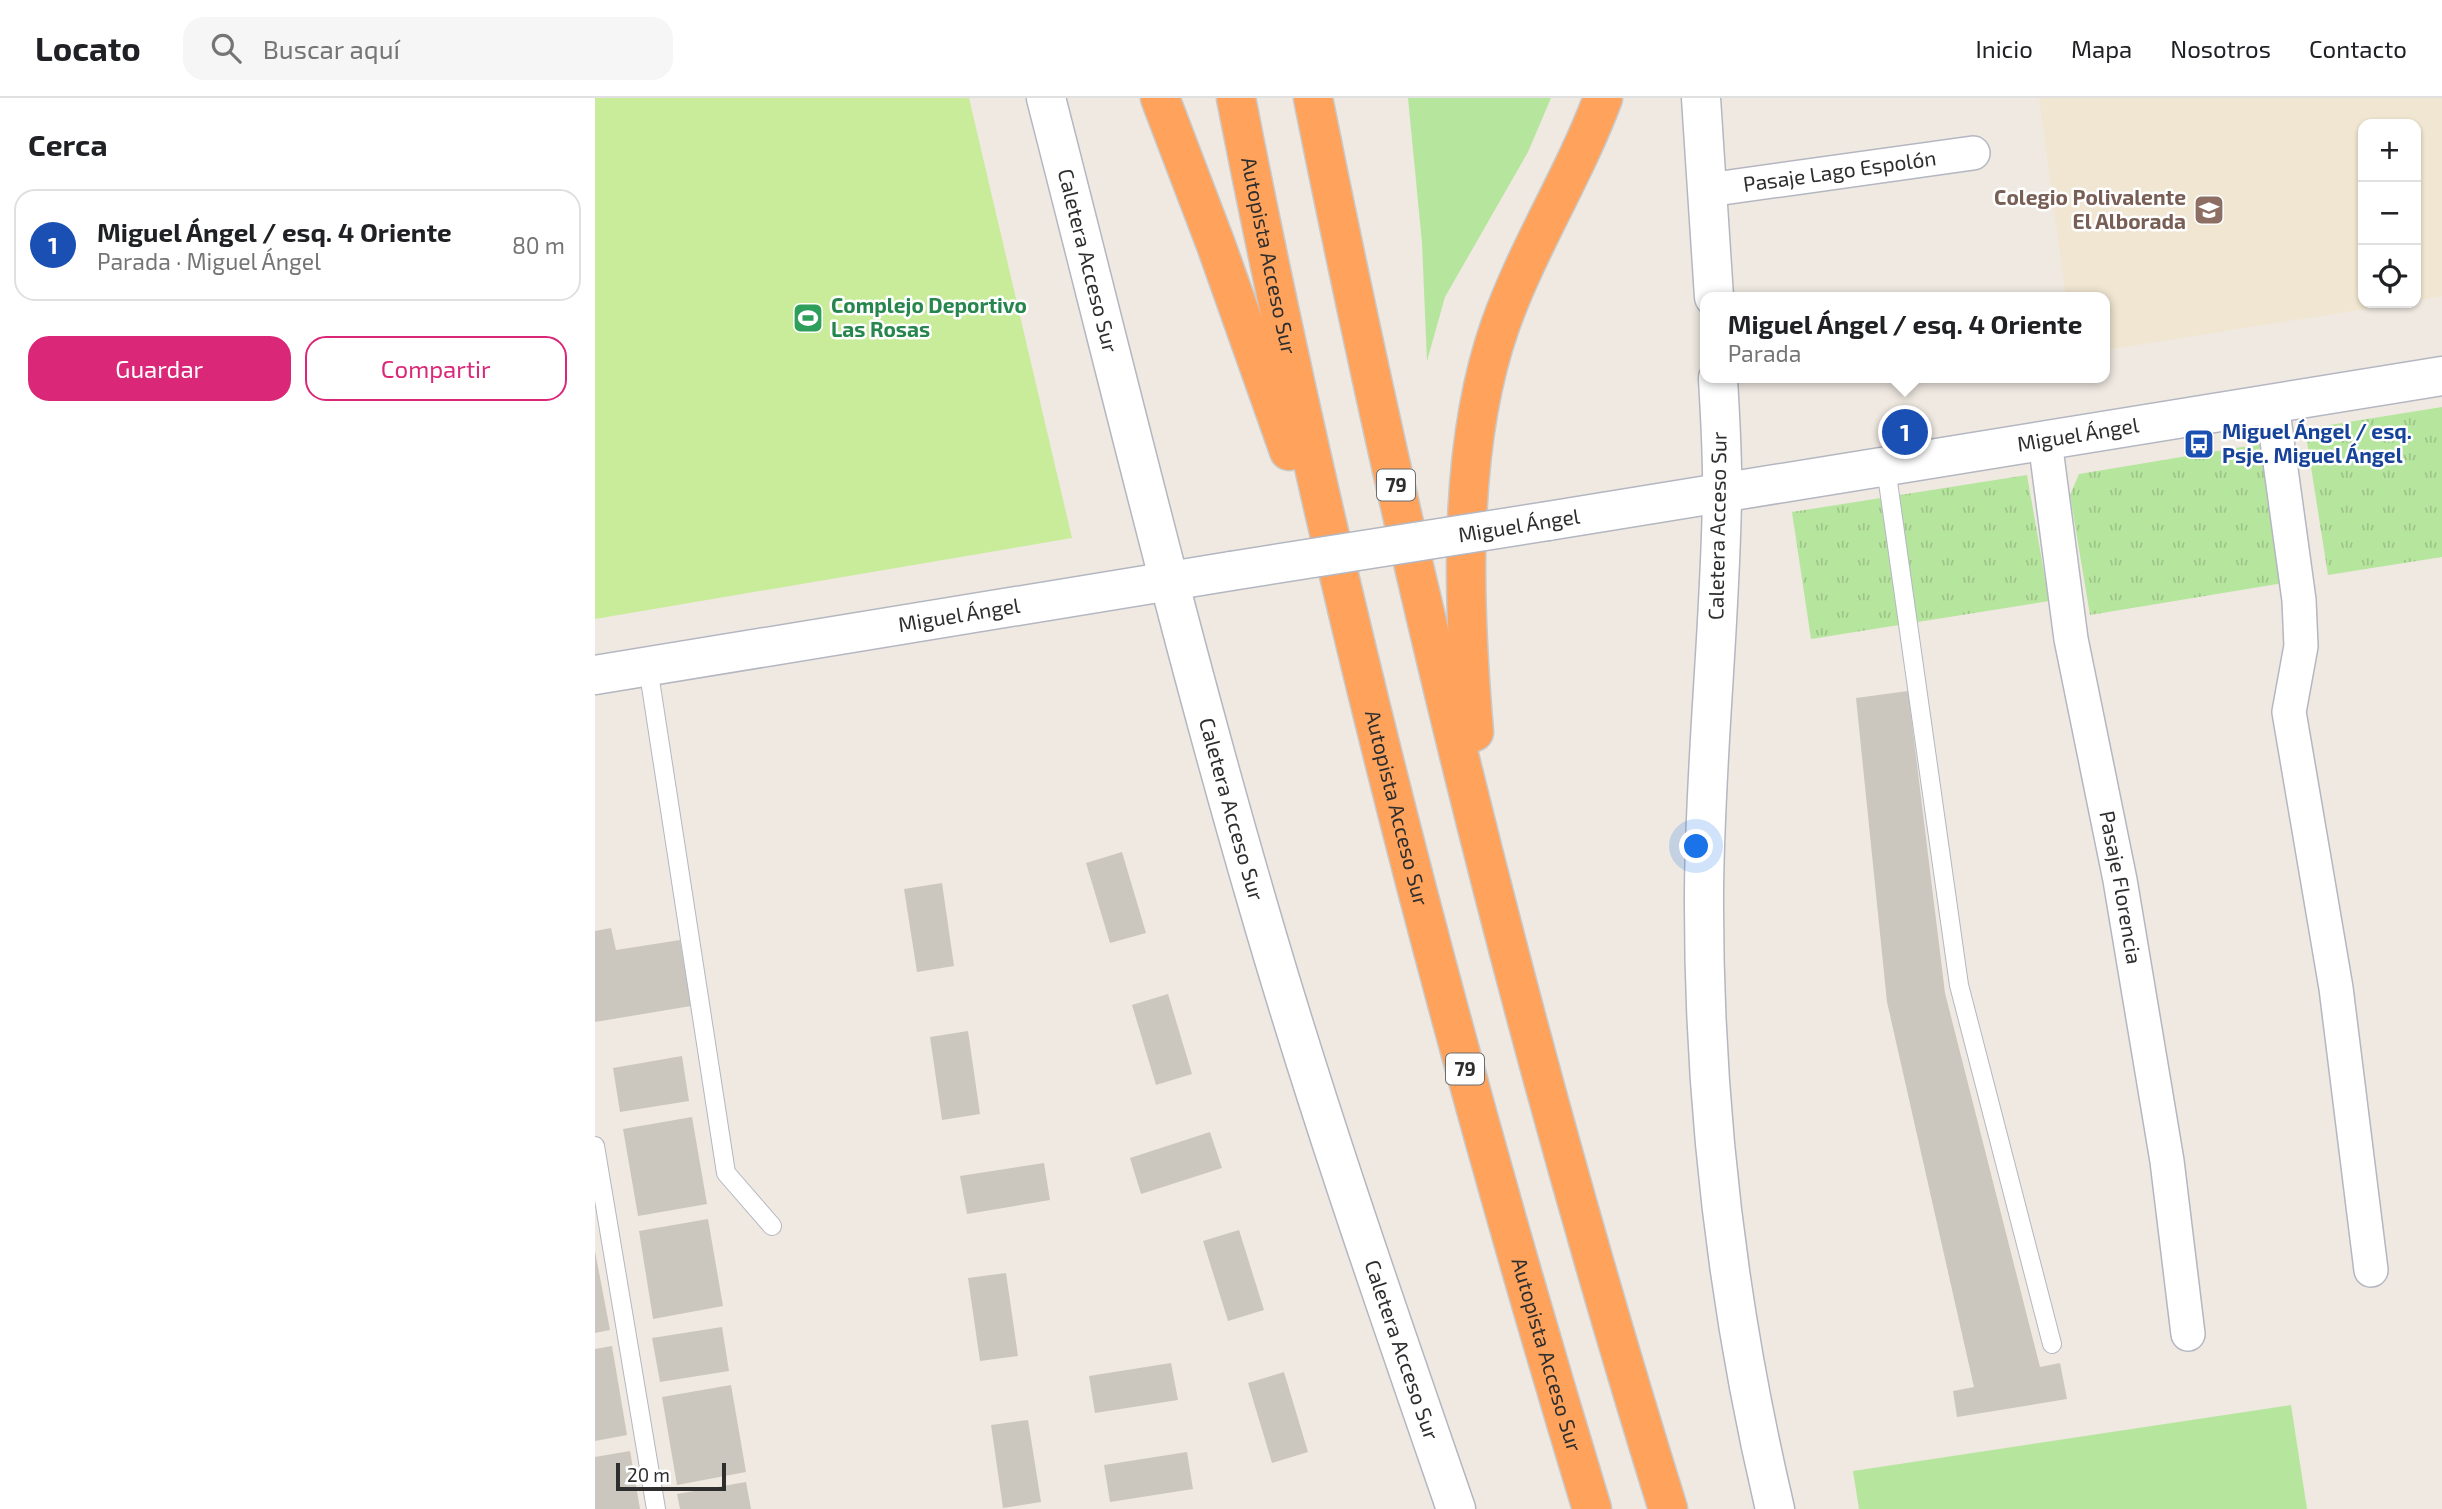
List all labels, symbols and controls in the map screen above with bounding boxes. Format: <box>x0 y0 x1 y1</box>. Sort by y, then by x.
search box <box>183 17 673 80</box>
text: Locato <box>35 28 141 68</box>
icon: search <box>207 29 245 67</box>
text: Buscar aquí <box>263 33 400 64</box>
text: Inicio <box>1975 34 2033 63</box>
text: Mapa <box>2071 34 2132 63</box>
text: Nosotros <box>2170 34 2271 63</box>
text: Contacto <box>2309 34 2407 63</box>
map controls <box>2358 119 2421 308</box>
button: + <box>2358 119 2421 182</box>
text: Cerca <box>28 126 108 162</box>
street label: Pasaje Lago Espolón <box>1741 144 1938 196</box>
street label: Autopista Acceso Sur <box>1237 155 1303 357</box>
street label: Caletera Acceso Sur <box>1054 166 1124 355</box>
button: − <box>2358 182 2421 245</box>
place label: Colegio Polivalente El Alborada <box>1994 184 2186 233</box>
school or university icon: Colegio Polivalente El Alborada <box>2192 193 2226 227</box>
text: Miguel Ángel / esq. 4 Oriente <box>97 216 452 247</box>
text: 1 <box>48 231 58 259</box>
text: 80 m <box>512 231 565 259</box>
button: locate <box>2358 245 2421 308</box>
text: Parada · Miguel Ángel <box>97 247 321 275</box>
place label: Complejo Deportivo Las Rosas <box>831 292 1027 341</box>
popup <box>1700 292 2110 383</box>
sports icon: Complejo Deportivo Las Rosas <box>791 301 825 335</box>
text: Miguel Ángel / esq. 4 Oriente <box>1728 308 2082 339</box>
button: Guardar <box>28 336 291 401</box>
button: Compartir <box>305 336 567 401</box>
text: Parada <box>1728 339 1801 367</box>
pin: 1 <box>1882 406 1928 458</box>
street label: Miguel Ángel <box>2015 411 2141 456</box>
place label: Miguel Ángel / esq. Psje. Miguel Ángel <box>2222 418 2412 467</box>
bus stop icon: Miguel Ángel / esq. Psje. Miguel Ángel <box>2182 427 2216 461</box>
street label: Caletera Acceso Sur <box>1702 431 1731 620</box>
road number: 79 <box>1377 470 1415 500</box>
street label: Miguel Ángel <box>1456 502 1582 546</box>
street label: Miguel Ángel <box>896 592 1022 636</box>
street label: Autopista Acceso Sur <box>1361 707 1435 909</box>
street label: Caletera Acceso Sur <box>1195 715 1270 904</box>
street label: Pasaje Florencia <box>2095 808 2148 966</box>
your location <box>1679 829 1713 863</box>
road number: 79 <box>1446 1054 1484 1085</box>
street label: Autopista Acceso Sur <box>1507 1255 1588 1455</box>
street label: Caletera Acceso Sur <box>1360 1256 1445 1443</box>
scale bar <box>616 1460 726 1492</box>
text: 20 m <box>627 1463 670 1486</box>

